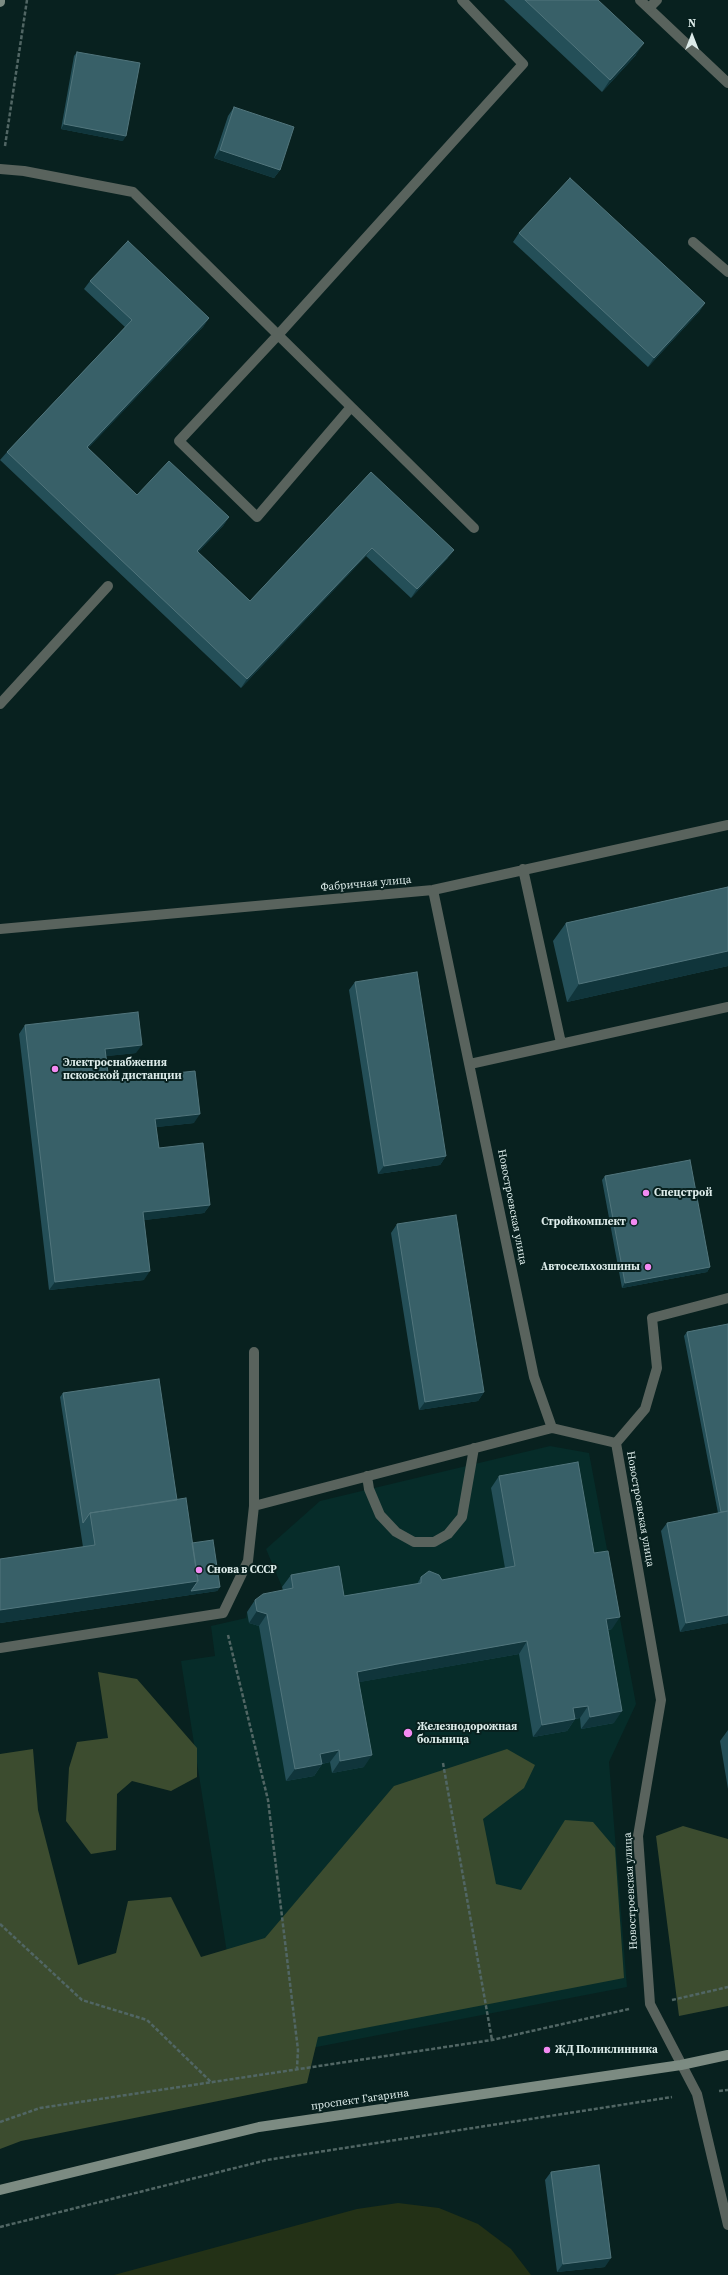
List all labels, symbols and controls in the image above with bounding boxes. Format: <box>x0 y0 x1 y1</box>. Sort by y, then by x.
north arrow <box>672 16 712 56</box>
text: N <box>688 16 696 31</box>
street label: Фабричная улица <box>320 873 412 895</box>
place label: Электроснабжения псковской дистанции <box>63 1056 182 1082</box>
marker: Электроснабжения псковской дистанции <box>50 1064 60 1074</box>
street label: Новостроевская улица <box>494 1148 530 1266</box>
place label: Спецстрой <box>654 1186 713 1200</box>
marker: Спецстрой <box>641 1188 651 1198</box>
place label: Стройкомплект <box>541 1215 626 1229</box>
marker: Стройкомплект <box>629 1217 639 1227</box>
place label: Автосельхозшины <box>541 1260 640 1274</box>
marker: Автосельхозшины <box>643 1262 653 1272</box>
street label: Новостроевская улица <box>623 1450 657 1568</box>
place label: Снова в СССР <box>207 1563 277 1577</box>
marker: Снова в СССР <box>194 1565 204 1575</box>
place label: Железнодорожная больница <box>417 1720 517 1746</box>
marker: Железнодорожная больница <box>402 1727 414 1739</box>
street label: Новостроевская улица <box>621 1832 641 1950</box>
place label: ЖД Поликлинника <box>555 2043 658 2057</box>
marker: ЖД Поликлинника <box>542 2045 552 2055</box>
street label: проспект Гагарина <box>310 2087 410 2113</box>

